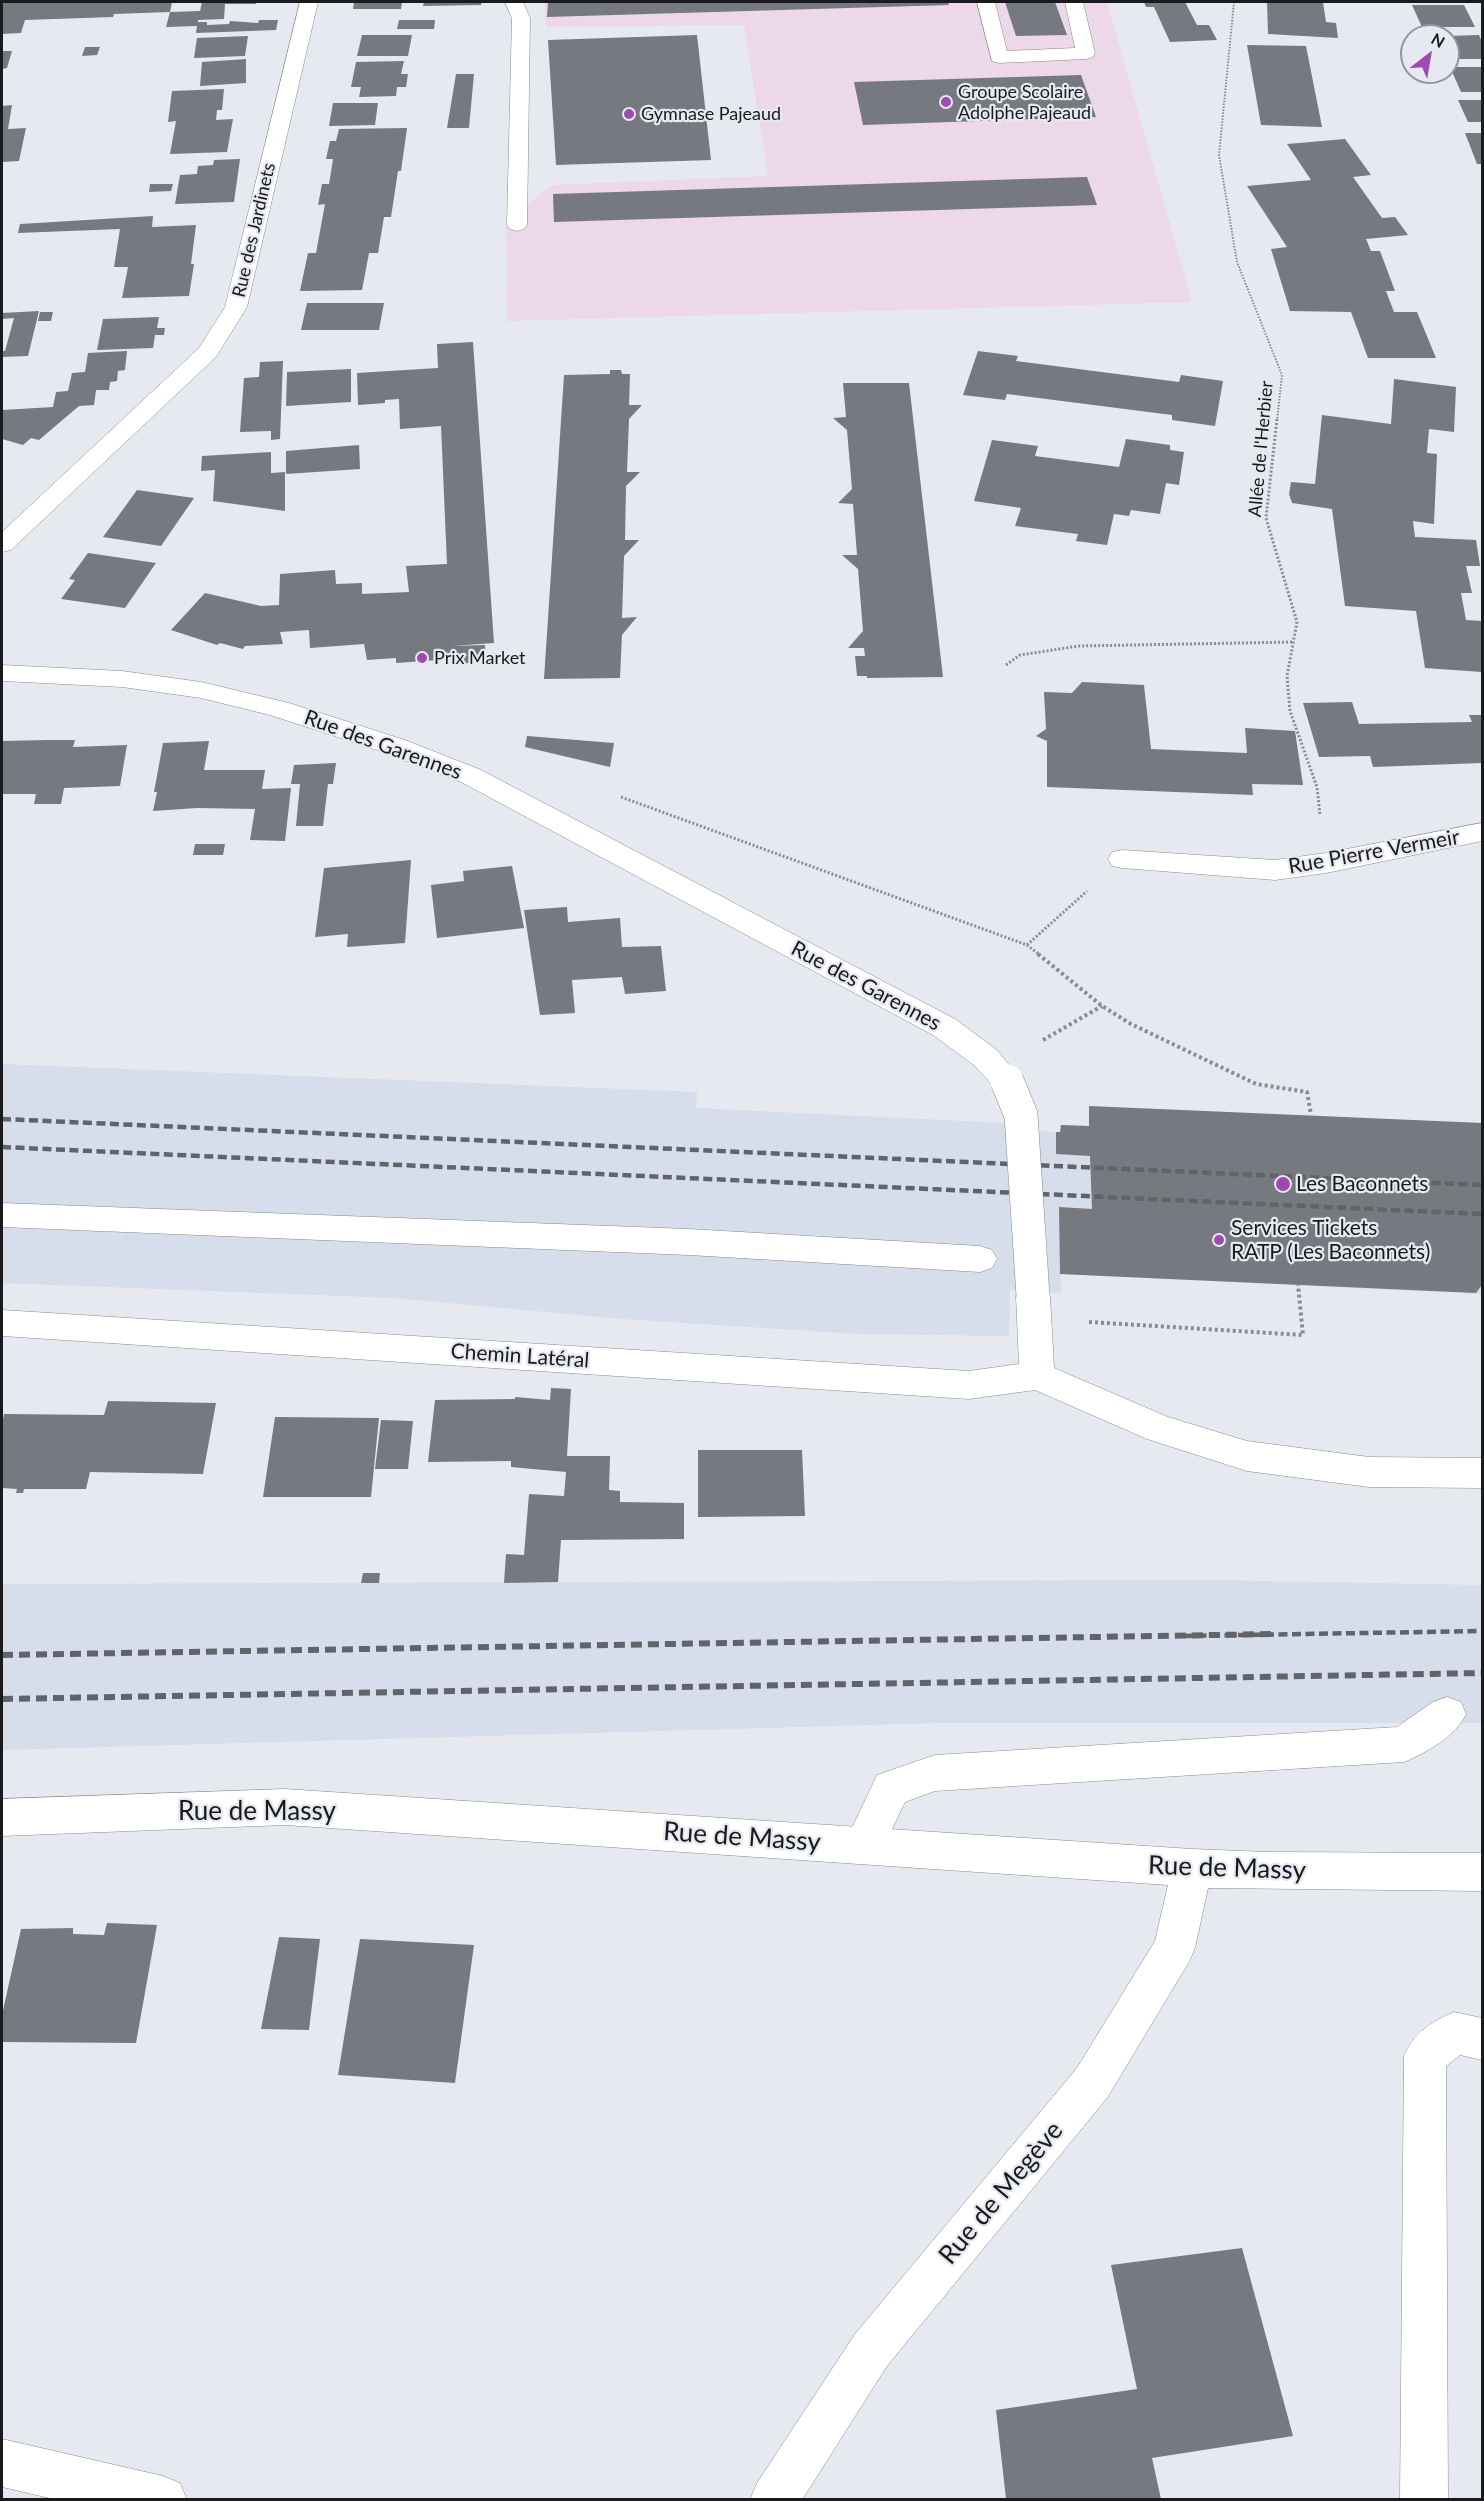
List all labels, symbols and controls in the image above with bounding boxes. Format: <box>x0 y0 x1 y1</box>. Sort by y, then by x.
north arrow <box>1400 24 1460 84</box>
text: N <box>1428 29 1449 51</box>
place label: Groupe Scolaire Adolphe Pajeaud <box>958 81 1091 124</box>
marker: Groupe Scolaire Adolphe Pajeaud <box>939 95 953 109</box>
place label: Gymnase Pajeaud <box>641 103 781 125</box>
marker: Gymnase Pajeaud <box>622 107 636 121</box>
street label: Rue des Jardinets <box>228 161 280 299</box>
street label: Allée de l'Herbier <box>1244 380 1278 518</box>
place label: Prix Market <box>434 647 526 669</box>
marker: Prix Market <box>415 651 429 665</box>
street label: Rue des Garennes <box>301 705 465 785</box>
street label: Rue Pierre Vermeir <box>1286 825 1462 879</box>
street label: Rue des Garennes <box>787 936 945 1036</box>
place label: Les Baconnets <box>1296 1171 1428 1197</box>
marker: Les Baconnets <box>1274 1175 1292 1193</box>
place label: Services Tickets RATP (Les Baconnets) <box>1231 1215 1430 1265</box>
marker: Services Tickets RATP (Les Baconnets) <box>1212 1233 1226 1247</box>
street label: Chemin Latéral <box>450 1339 590 1373</box>
street label: Rue de Massy <box>178 1796 336 1828</box>
street label: Rue de Massy <box>662 1816 822 1858</box>
street label: Rue de Massy <box>1148 1850 1306 1886</box>
street label: Rue de Megève <box>932 2115 1070 2271</box>

